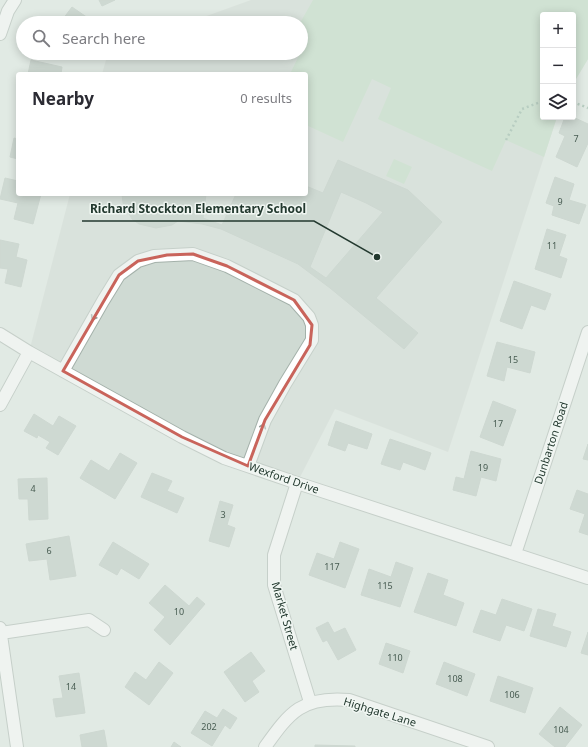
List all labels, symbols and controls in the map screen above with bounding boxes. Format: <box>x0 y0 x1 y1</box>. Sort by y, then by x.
map controls <box>540 12 576 120</box>
button: + <box>540 12 576 48</box>
search box <box>16 16 308 60</box>
icon: search <box>30 27 52 49</box>
text: Search here <box>62 28 145 48</box>
button: − <box>540 48 576 84</box>
button: layers <box>540 84 576 120</box>
text: Nearby <box>32 87 94 110</box>
text: 0 results <box>240 89 292 107</box>
house number: 7 <box>573 132 579 145</box>
house number: 9 <box>557 195 563 208</box>
callout: Richard Stockton Elementary School <box>82 197 314 221</box>
text: Richard Stockton Elementary School <box>90 200 306 217</box>
house number: 11 <box>547 239 557 252</box>
one-way arrow <box>91 309 98 321</box>
house number: 15 <box>508 353 518 366</box>
street label: Dunbarton Road <box>530 400 571 486</box>
house number: 17 <box>493 417 503 430</box>
one-way arrow <box>258 424 266 436</box>
street label: Wexford Drive <box>247 458 321 497</box>
house number: 19 <box>478 461 488 474</box>
house number: 4 <box>30 482 36 495</box>
house number: 3 <box>220 508 226 521</box>
house number: 6 <box>46 544 52 557</box>
house number: 117 <box>324 560 340 573</box>
house number: 115 <box>377 579 393 592</box>
street label: Market Street <box>269 580 302 652</box>
house number: 10 <box>174 605 184 618</box>
house number: 110 <box>387 651 403 664</box>
house number: 108 <box>447 672 463 685</box>
house number: 14 <box>66 680 76 693</box>
house number: 106 <box>504 688 520 701</box>
street label: Highgate Lane <box>342 693 418 730</box>
house number: 202 <box>201 720 217 733</box>
house number: 104 <box>553 723 569 736</box>

